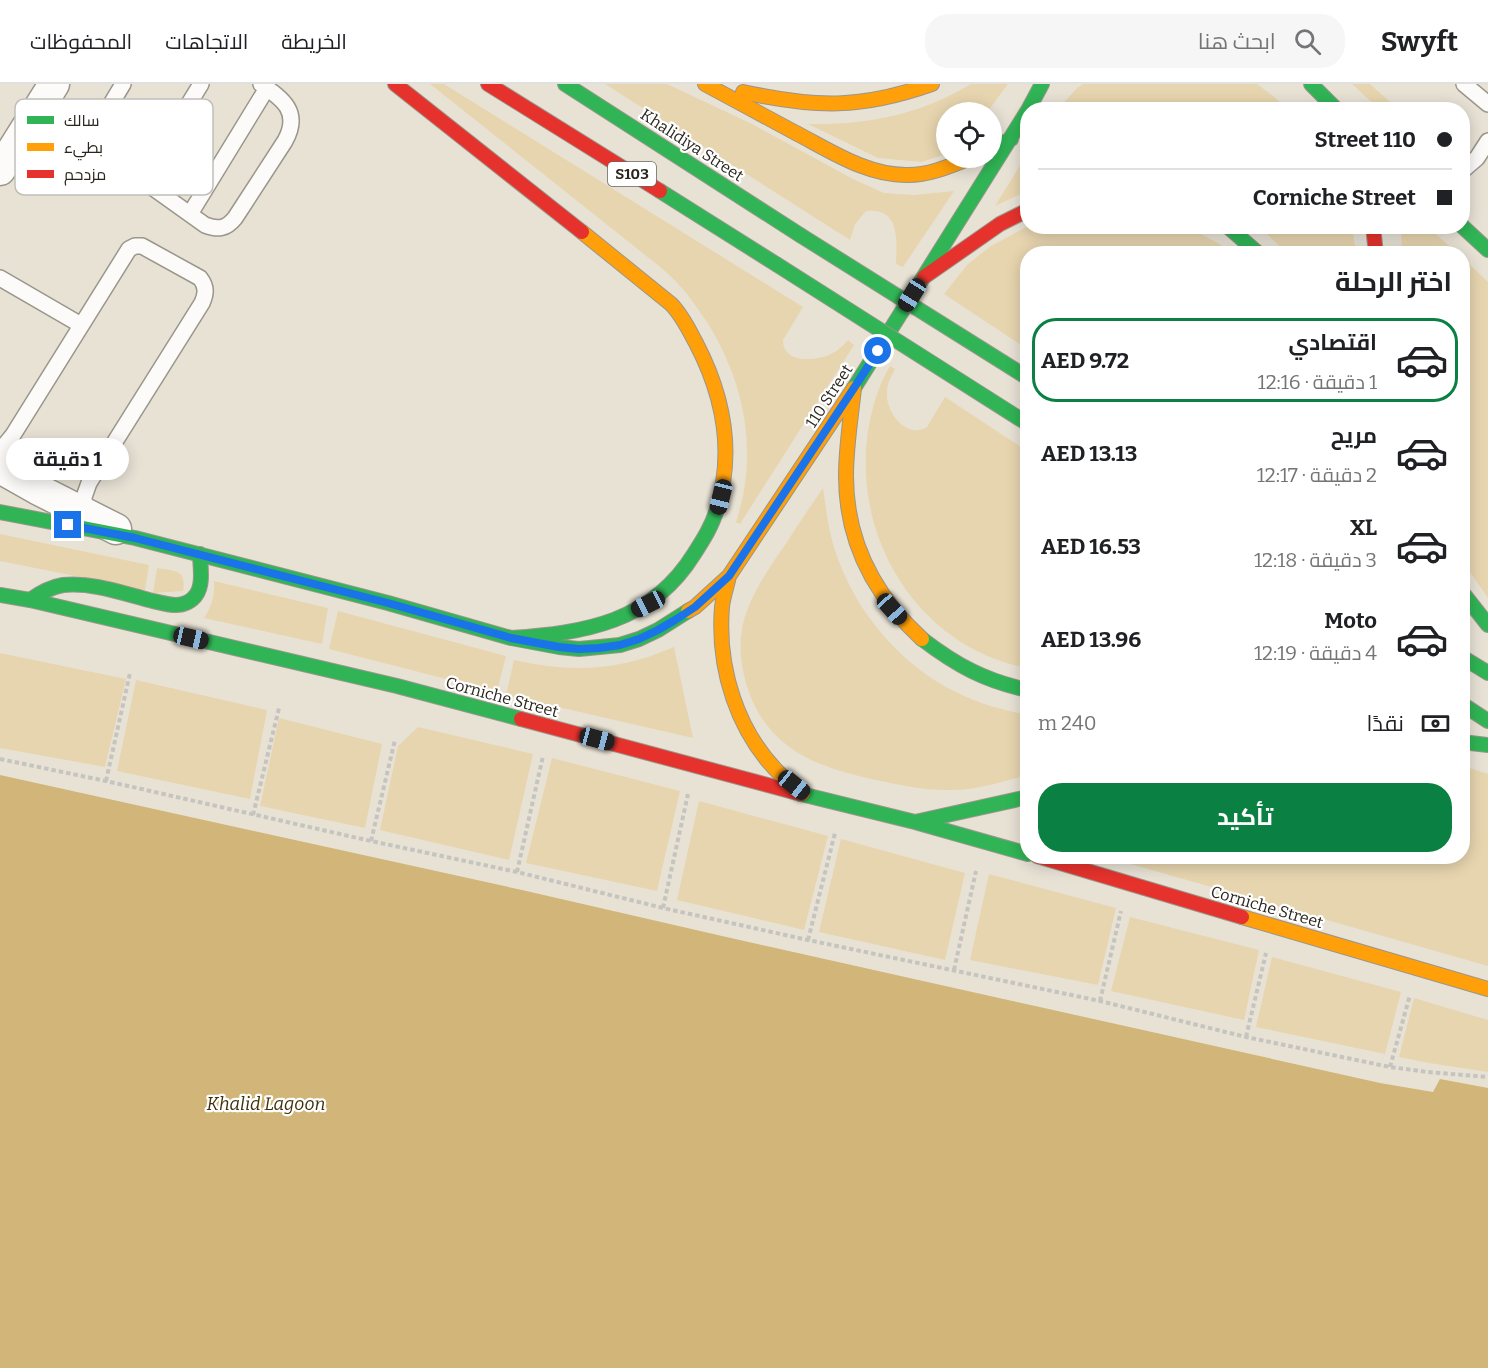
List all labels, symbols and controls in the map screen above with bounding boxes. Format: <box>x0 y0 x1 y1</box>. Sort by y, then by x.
search box <box>925 14 1345 68</box>
icon: search <box>1291 25 1324 58</box>
text: Swyft <box>1381 25 1458 58</box>
text: ابحث هنا <box>1198 28 1276 55</box>
text: المحفوظات <box>30 29 132 55</box>
text: الاتجاهات <box>165 29 248 55</box>
text: الخريطة <box>281 29 347 55</box>
legend <box>15 99 213 195</box>
map controls <box>936 102 1002 168</box>
button: locate <box>936 102 1002 168</box>
street label: Khalidiya Street <box>637 105 747 185</box>
text: سالك <box>64 111 99 130</box>
text: 110 Street <box>1314 126 1416 153</box>
text: بطيء <box>64 138 103 161</box>
road number: S103 <box>608 162 656 186</box>
text: مزدحم <box>64 165 106 186</box>
text: Corniche Street <box>1253 184 1416 211</box>
text: اختر الرحلة <box>1335 266 1452 298</box>
car <box>895 275 929 315</box>
text: اقتصادي <box>1288 329 1377 356</box>
icon: car <box>1395 333 1449 387</box>
route start <box>864 337 891 364</box>
text: AED 9.72 <box>1041 347 1129 374</box>
street label: 110 Street <box>802 361 857 431</box>
text: 1 دقيقة · 12:16 <box>1258 370 1377 394</box>
text: مريح <box>1331 422 1377 449</box>
icon: car <box>1395 426 1449 480</box>
callout: 1 دقيقة <box>7 438 130 480</box>
text: AED 13.13 <box>1041 440 1138 467</box>
text: 1 دقيقة <box>33 447 102 471</box>
text: 2 دقيقة · 12:17 <box>1257 463 1377 487</box>
car <box>708 477 734 517</box>
route end <box>54 511 81 538</box>
text: XL <box>1350 514 1377 541</box>
icon: car <box>1395 519 1449 573</box>
text: AED 16.53 <box>1041 533 1141 560</box>
text: 3 دقيقة · 12:18 <box>1254 548 1377 572</box>
car <box>628 588 668 620</box>
car <box>873 590 911 628</box>
text: Moto <box>1324 607 1377 634</box>
icon: car <box>1395 612 1449 666</box>
car <box>171 625 211 651</box>
text: AED 13.96 <box>1041 626 1141 653</box>
text: 4 دقيقة · 12:19 <box>1254 641 1377 665</box>
street label: Corniche Street <box>444 673 561 721</box>
icon: cash <box>1419 707 1452 740</box>
text: نقدًا <box>1366 710 1404 737</box>
text: 240 m <box>1038 711 1096 735</box>
car <box>577 726 617 752</box>
car <box>774 767 814 803</box>
button: تأكيد <box>1038 783 1452 852</box>
street label: Corniche Street <box>1209 882 1325 932</box>
water label: Khalid Lagoon <box>207 1093 325 1115</box>

